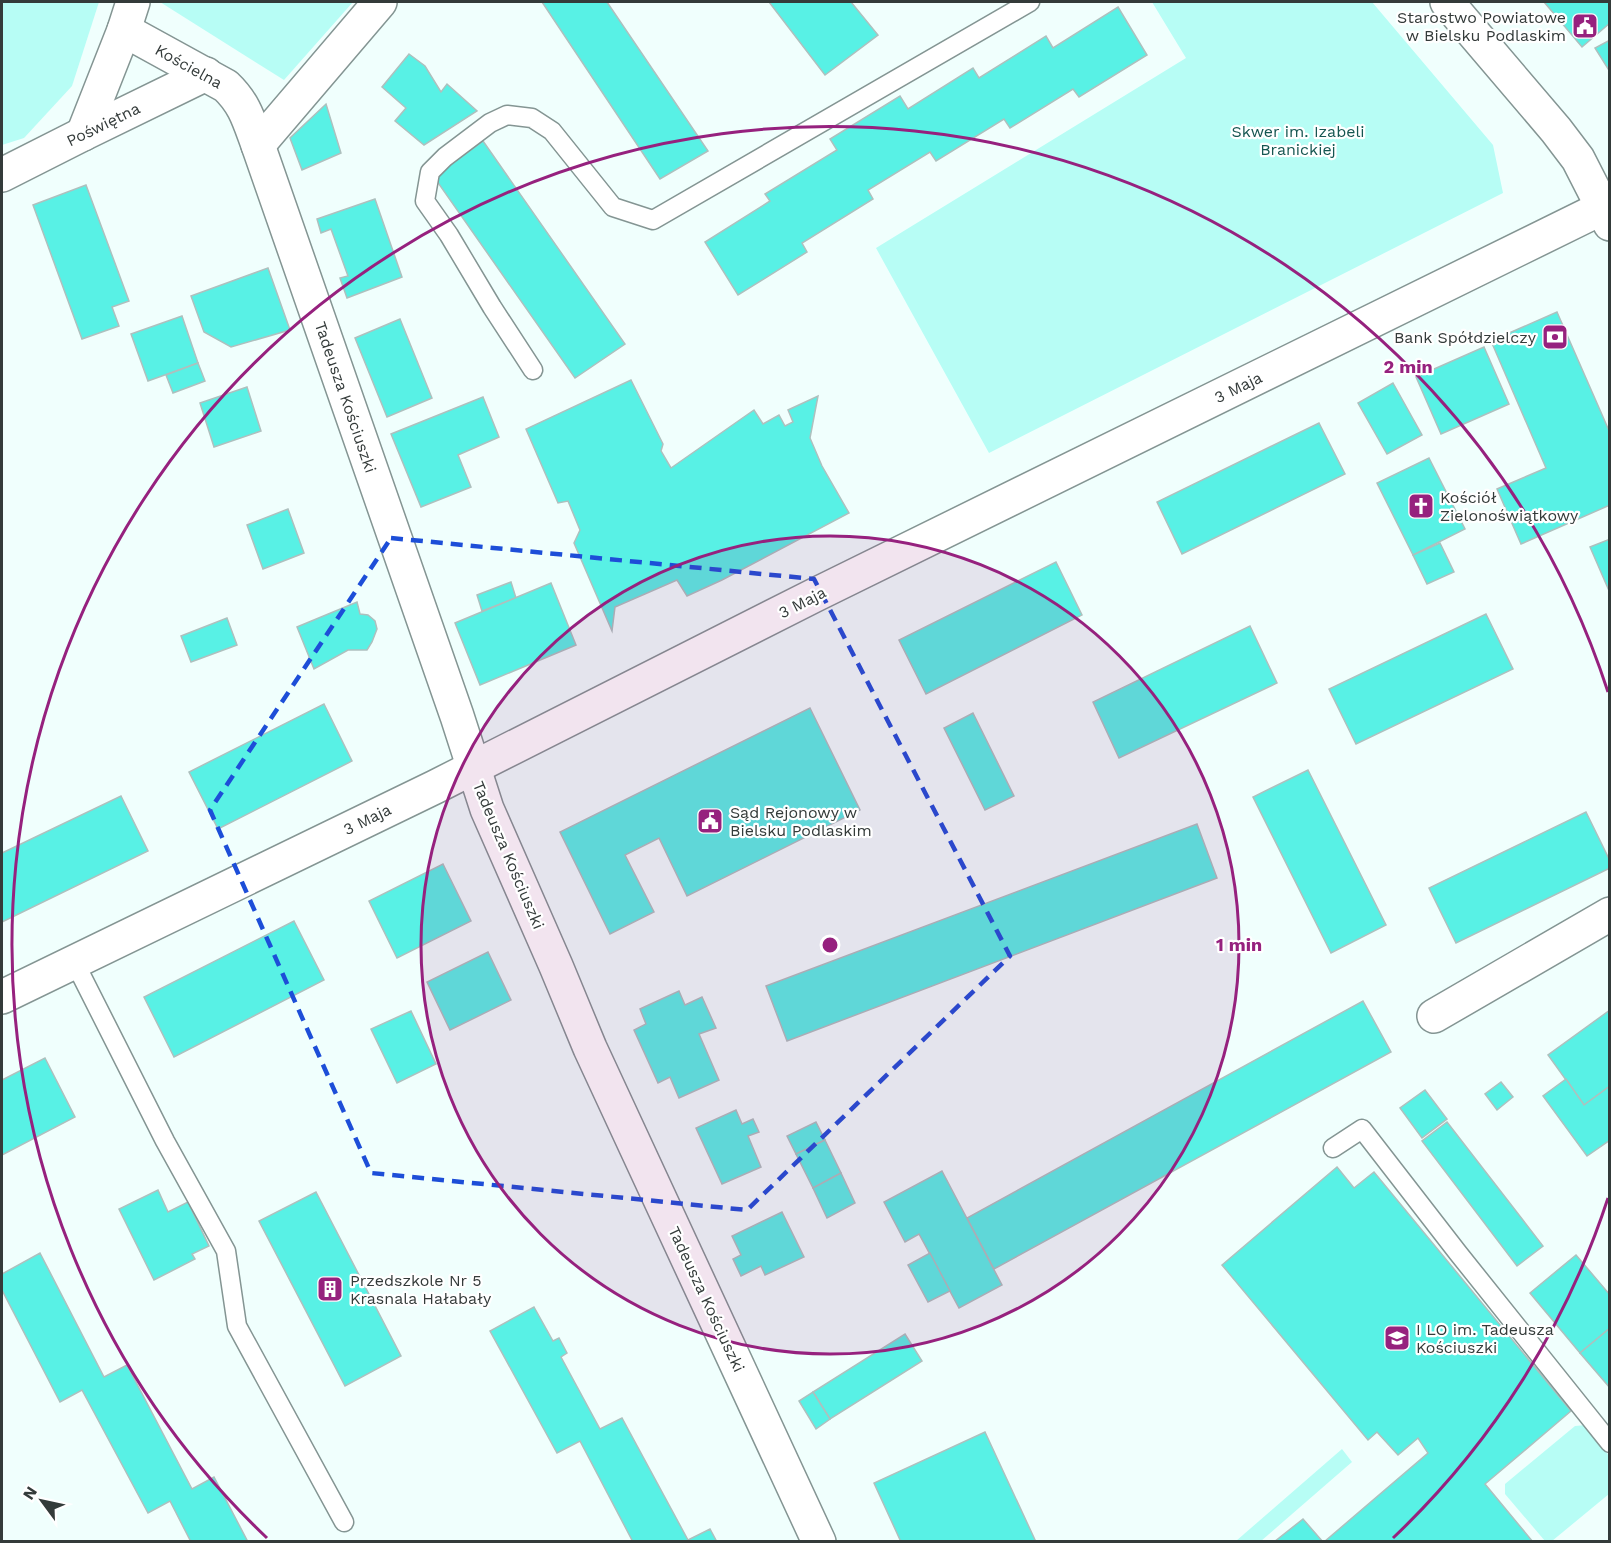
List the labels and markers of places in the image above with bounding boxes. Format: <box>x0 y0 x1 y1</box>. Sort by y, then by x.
place label: Starostwo Powiatowe w Bielsku Podlaskim <box>1397 8 1566 45</box>
public building icon: Starostwo Powiatowe w Bielsku Podlaskim <box>1570 11 1600 41</box>
bank icon: Bank Spółdzielczy <box>1540 322 1570 352</box>
place label: Bank Spółdzielczy <box>1394 328 1537 347</box>
place label: Kościół Zielonoświątkowy <box>1440 488 1579 525</box>
church icon: Kościół Zielonoświątkowy <box>1406 491 1436 521</box>
place label: Sąd Rejonowy w Bielsku Podlaskim <box>730 803 872 840</box>
public building icon: Sąd Rejonowy w Bielsku Podlaskim <box>695 806 725 836</box>
centre of rings <box>820 935 840 955</box>
place label: Przedszkole Nr 5 Krasnala Hałabały <box>350 1271 492 1308</box>
building icon: Przedszkole Nr 5 Krasnala Hałabały <box>315 1274 345 1304</box>
place label: I LO im. Tadeusza Kościuszki <box>1416 1320 1554 1357</box>
school or university icon: I LO im. Tadeusza Kościuszki <box>1382 1323 1412 1353</box>

